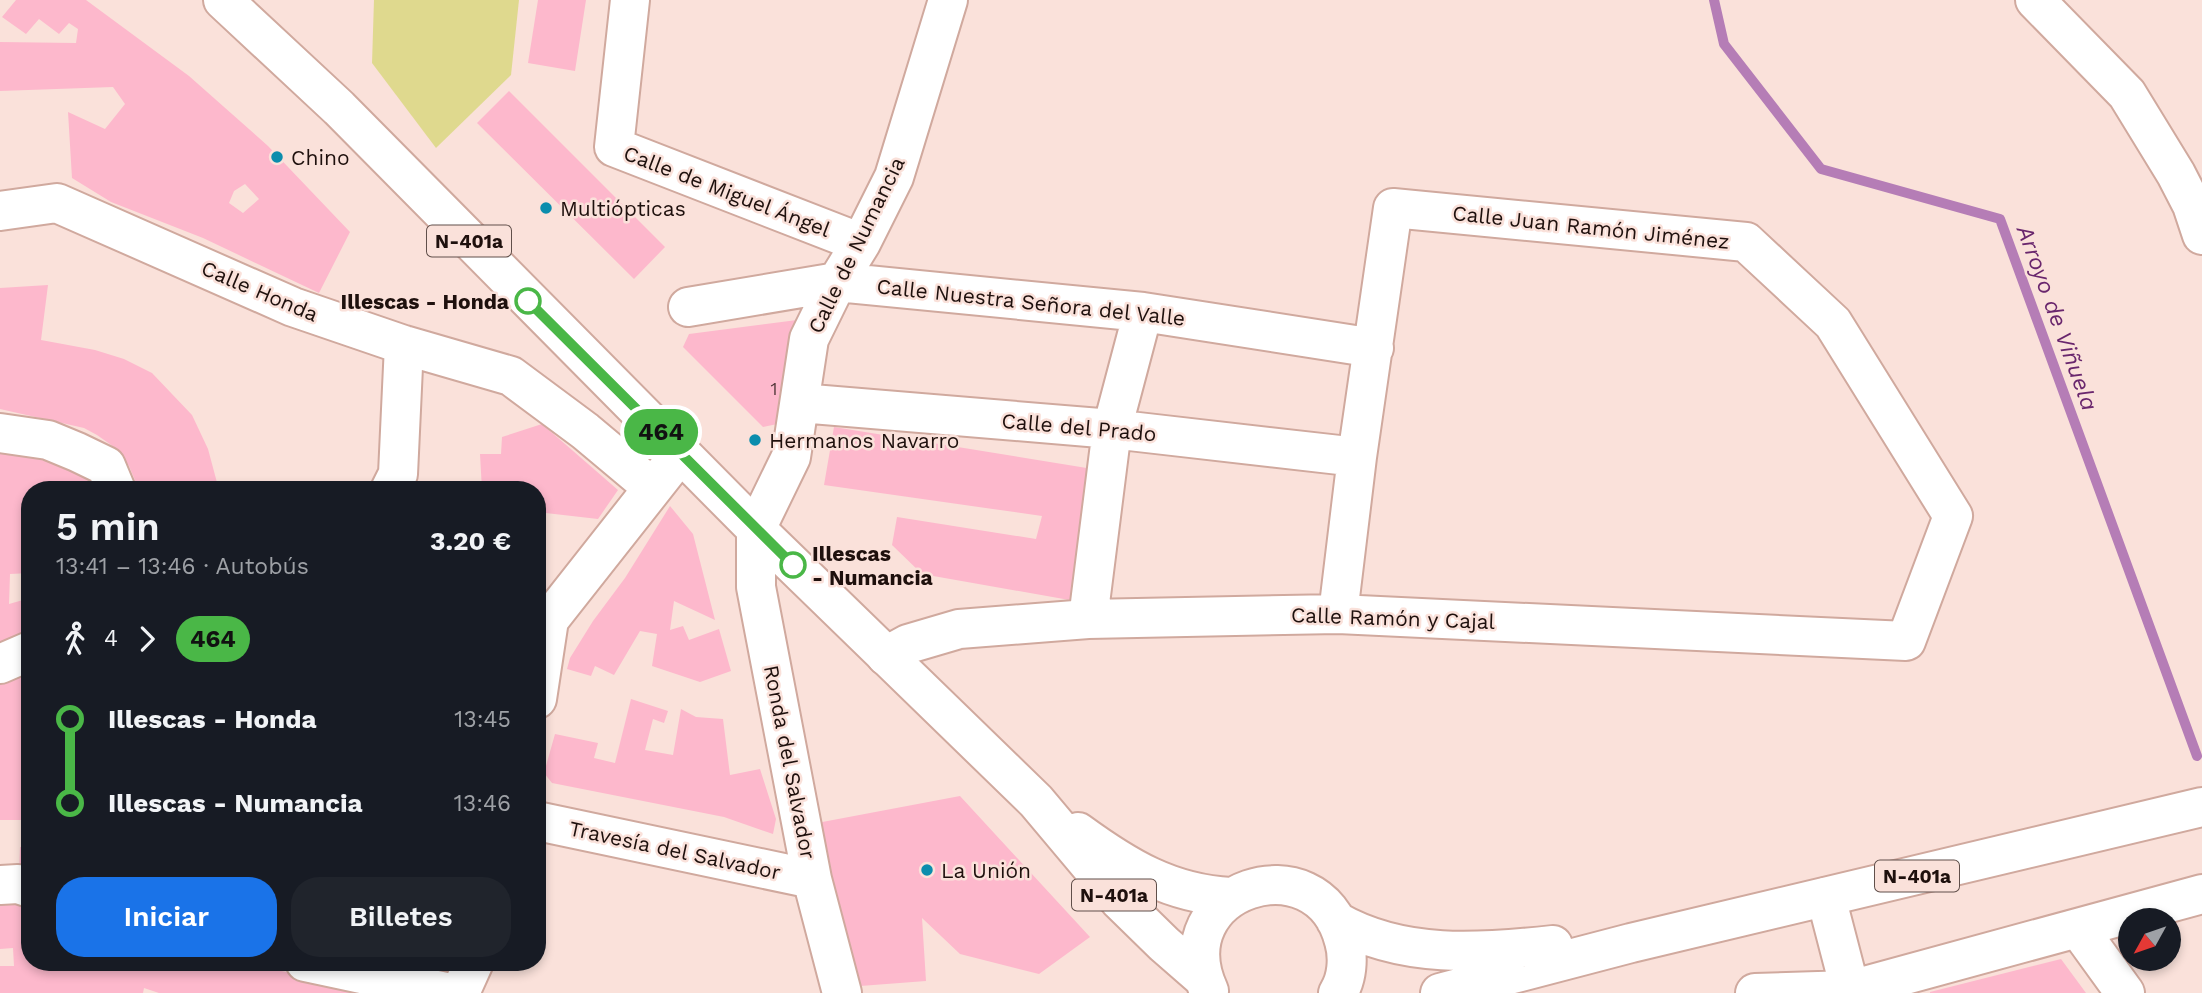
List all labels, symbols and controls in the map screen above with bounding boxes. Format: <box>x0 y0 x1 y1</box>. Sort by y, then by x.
street label: Calle de Miguel Ángel <box>620 140 834 242</box>
place label: Chino <box>291 145 350 170</box>
marker: Chino <box>269 149 285 165</box>
street label: Calle de Numancia <box>802 153 910 337</box>
place label: Multiópticas <box>560 196 686 221</box>
marker: Multiópticas <box>538 200 554 216</box>
street label: Calle Juan Ramón Jiménez <box>1451 200 1731 254</box>
water label: Arroyo de Viñuela <box>2011 221 2103 414</box>
road number: N-401a <box>427 226 511 256</box>
street label: Calle Honda <box>198 255 322 327</box>
street label: Calle Nuestra Señora del Valle <box>875 273 1187 331</box>
marker: Illescas - Honda <box>515 288 541 314</box>
place label: Illescas - Honda <box>341 289 510 314</box>
house number: 1 <box>770 378 778 399</box>
street label: Calle del Prado <box>1001 408 1157 446</box>
line badge: 464 <box>621 409 701 455</box>
text: 464 <box>638 418 684 446</box>
place label: Hermanos Navarro <box>769 428 959 453</box>
marker: Hermanos Navarro <box>747 432 763 448</box>
text: 5 min <box>56 505 160 549</box>
text: 3.20 € <box>430 526 511 556</box>
place label: Illescas - Numancia <box>812 541 934 590</box>
marker: Illescas - Numancia <box>780 552 806 578</box>
text: 13:41 – 13:46 · Autobús <box>56 553 309 580</box>
street label: Calle Ramón y Cajal <box>1291 602 1496 634</box>
icon: walk <box>56 620 94 658</box>
icon: forward <box>128 620 166 658</box>
text: 4 <box>104 625 118 652</box>
text: 464 <box>190 625 236 653</box>
street label: Ronda del Salvador <box>759 663 821 862</box>
text: Illescas - Honda <box>108 704 317 734</box>
text: 13:45 <box>454 706 511 733</box>
text: Illescas - Numancia <box>108 788 363 818</box>
text: 13:46 <box>454 790 511 817</box>
street label: Travesía del Salvador <box>567 815 783 885</box>
place label: La Unión <box>941 858 1031 883</box>
road number: N-401a <box>1875 860 1959 891</box>
marker: La Unión <box>919 862 935 878</box>
button: Iniciar <box>56 877 277 957</box>
button: Billetes <box>291 877 511 957</box>
road number: N-401a <box>1072 880 1156 911</box>
north arrow <box>2118 908 2180 971</box>
map controls <box>2118 908 2181 971</box>

